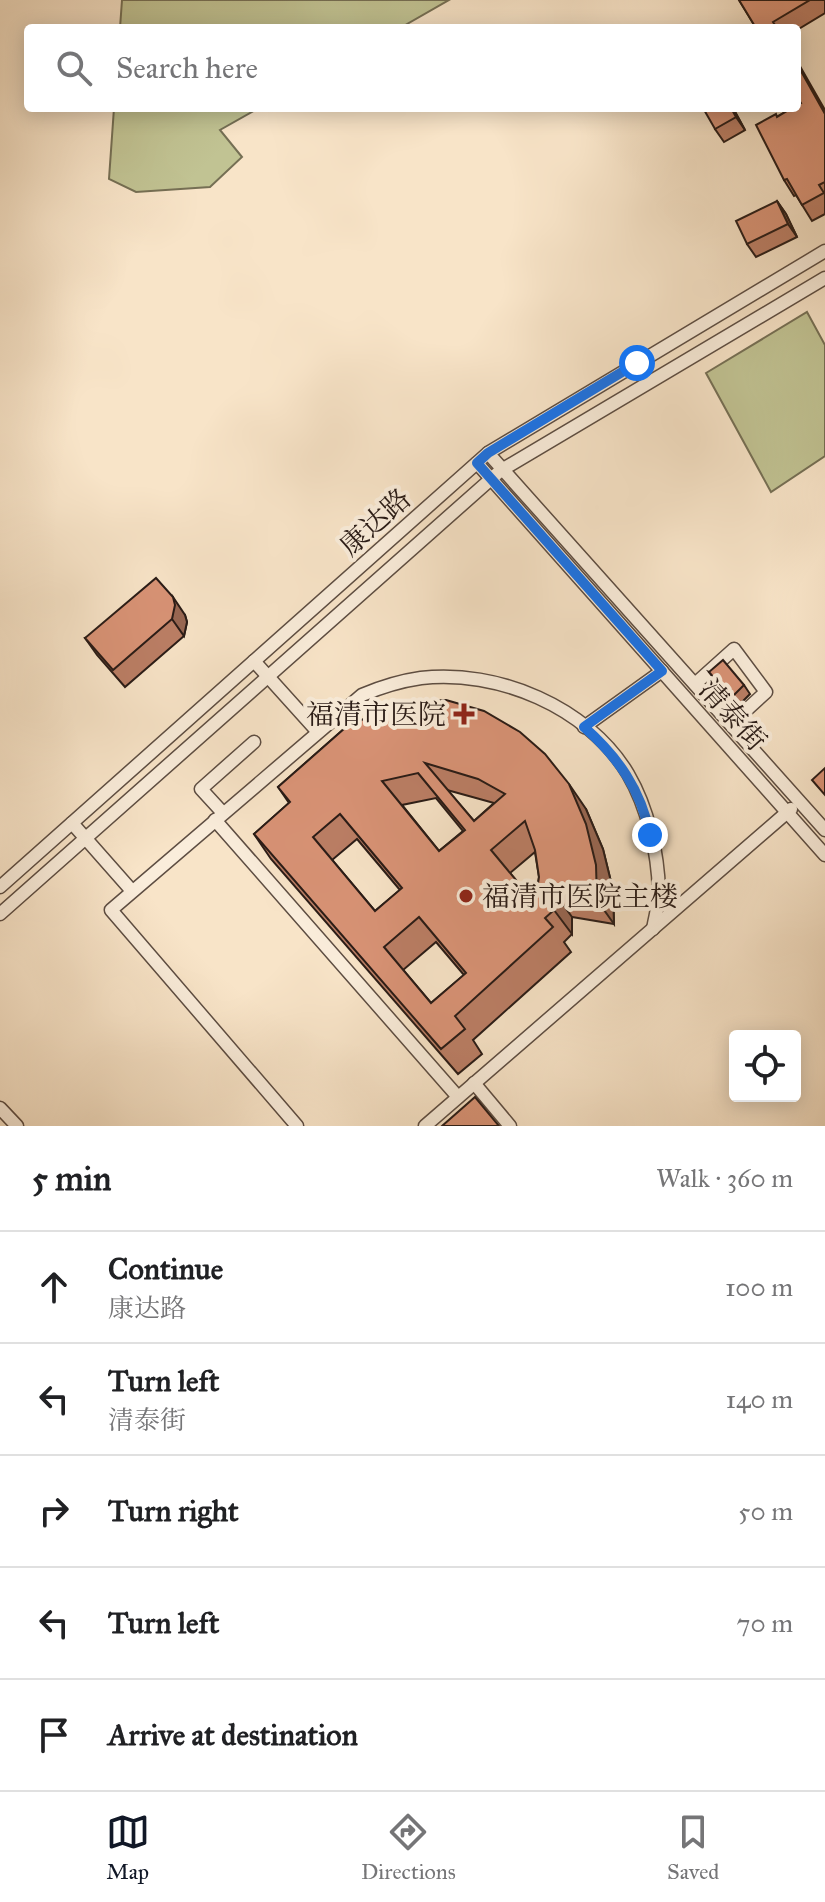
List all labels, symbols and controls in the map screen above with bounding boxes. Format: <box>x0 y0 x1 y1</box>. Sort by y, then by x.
search box <box>24 24 801 112</box>
icon: search <box>52 46 96 90</box>
text: Search here <box>116 50 258 86</box>
route start <box>619 345 655 381</box>
street label: 康达路 <box>332 481 418 563</box>
street label: 清泰街 <box>692 672 774 758</box>
place label: 福清市医院 <box>306 697 446 732</box>
marker: 福清市医院 <box>453 703 475 725</box>
route end <box>632 817 668 853</box>
place label: 福清市医院主楼 <box>482 879 678 914</box>
marker: 福清市医院主楼 <box>457 887 475 905</box>
map controls <box>729 1030 801 1102</box>
button: locate <box>729 1030 801 1102</box>
text: 5 min <box>32 1158 111 1199</box>
text: Walk · 360 m <box>656 1162 793 1194</box>
text: Continue <box>108 1251 223 1287</box>
icon: ahead <box>32 1265 76 1309</box>
text: 100 m <box>725 1271 793 1303</box>
text: 康达路 <box>108 1292 186 1324</box>
text: Turn left <box>108 1363 219 1399</box>
icon: left <box>32 1377 76 1421</box>
text: 140 m <box>726 1383 793 1415</box>
text: 清泰街 <box>108 1404 186 1436</box>
icon: right <box>32 1489 76 1533</box>
text: Turn right <box>108 1493 239 1529</box>
text: 50 m <box>738 1495 793 1527</box>
icon: left <box>32 1601 76 1645</box>
text: Turn left <box>108 1605 219 1641</box>
text: 70 m <box>737 1607 793 1639</box>
icon: arrive <box>32 1713 76 1757</box>
text: Arrive at destination <box>108 1717 358 1753</box>
tab: Map <box>106 1810 150 1885</box>
tab: Directions <box>361 1810 456 1885</box>
tab: Saved <box>667 1810 719 1885</box>

